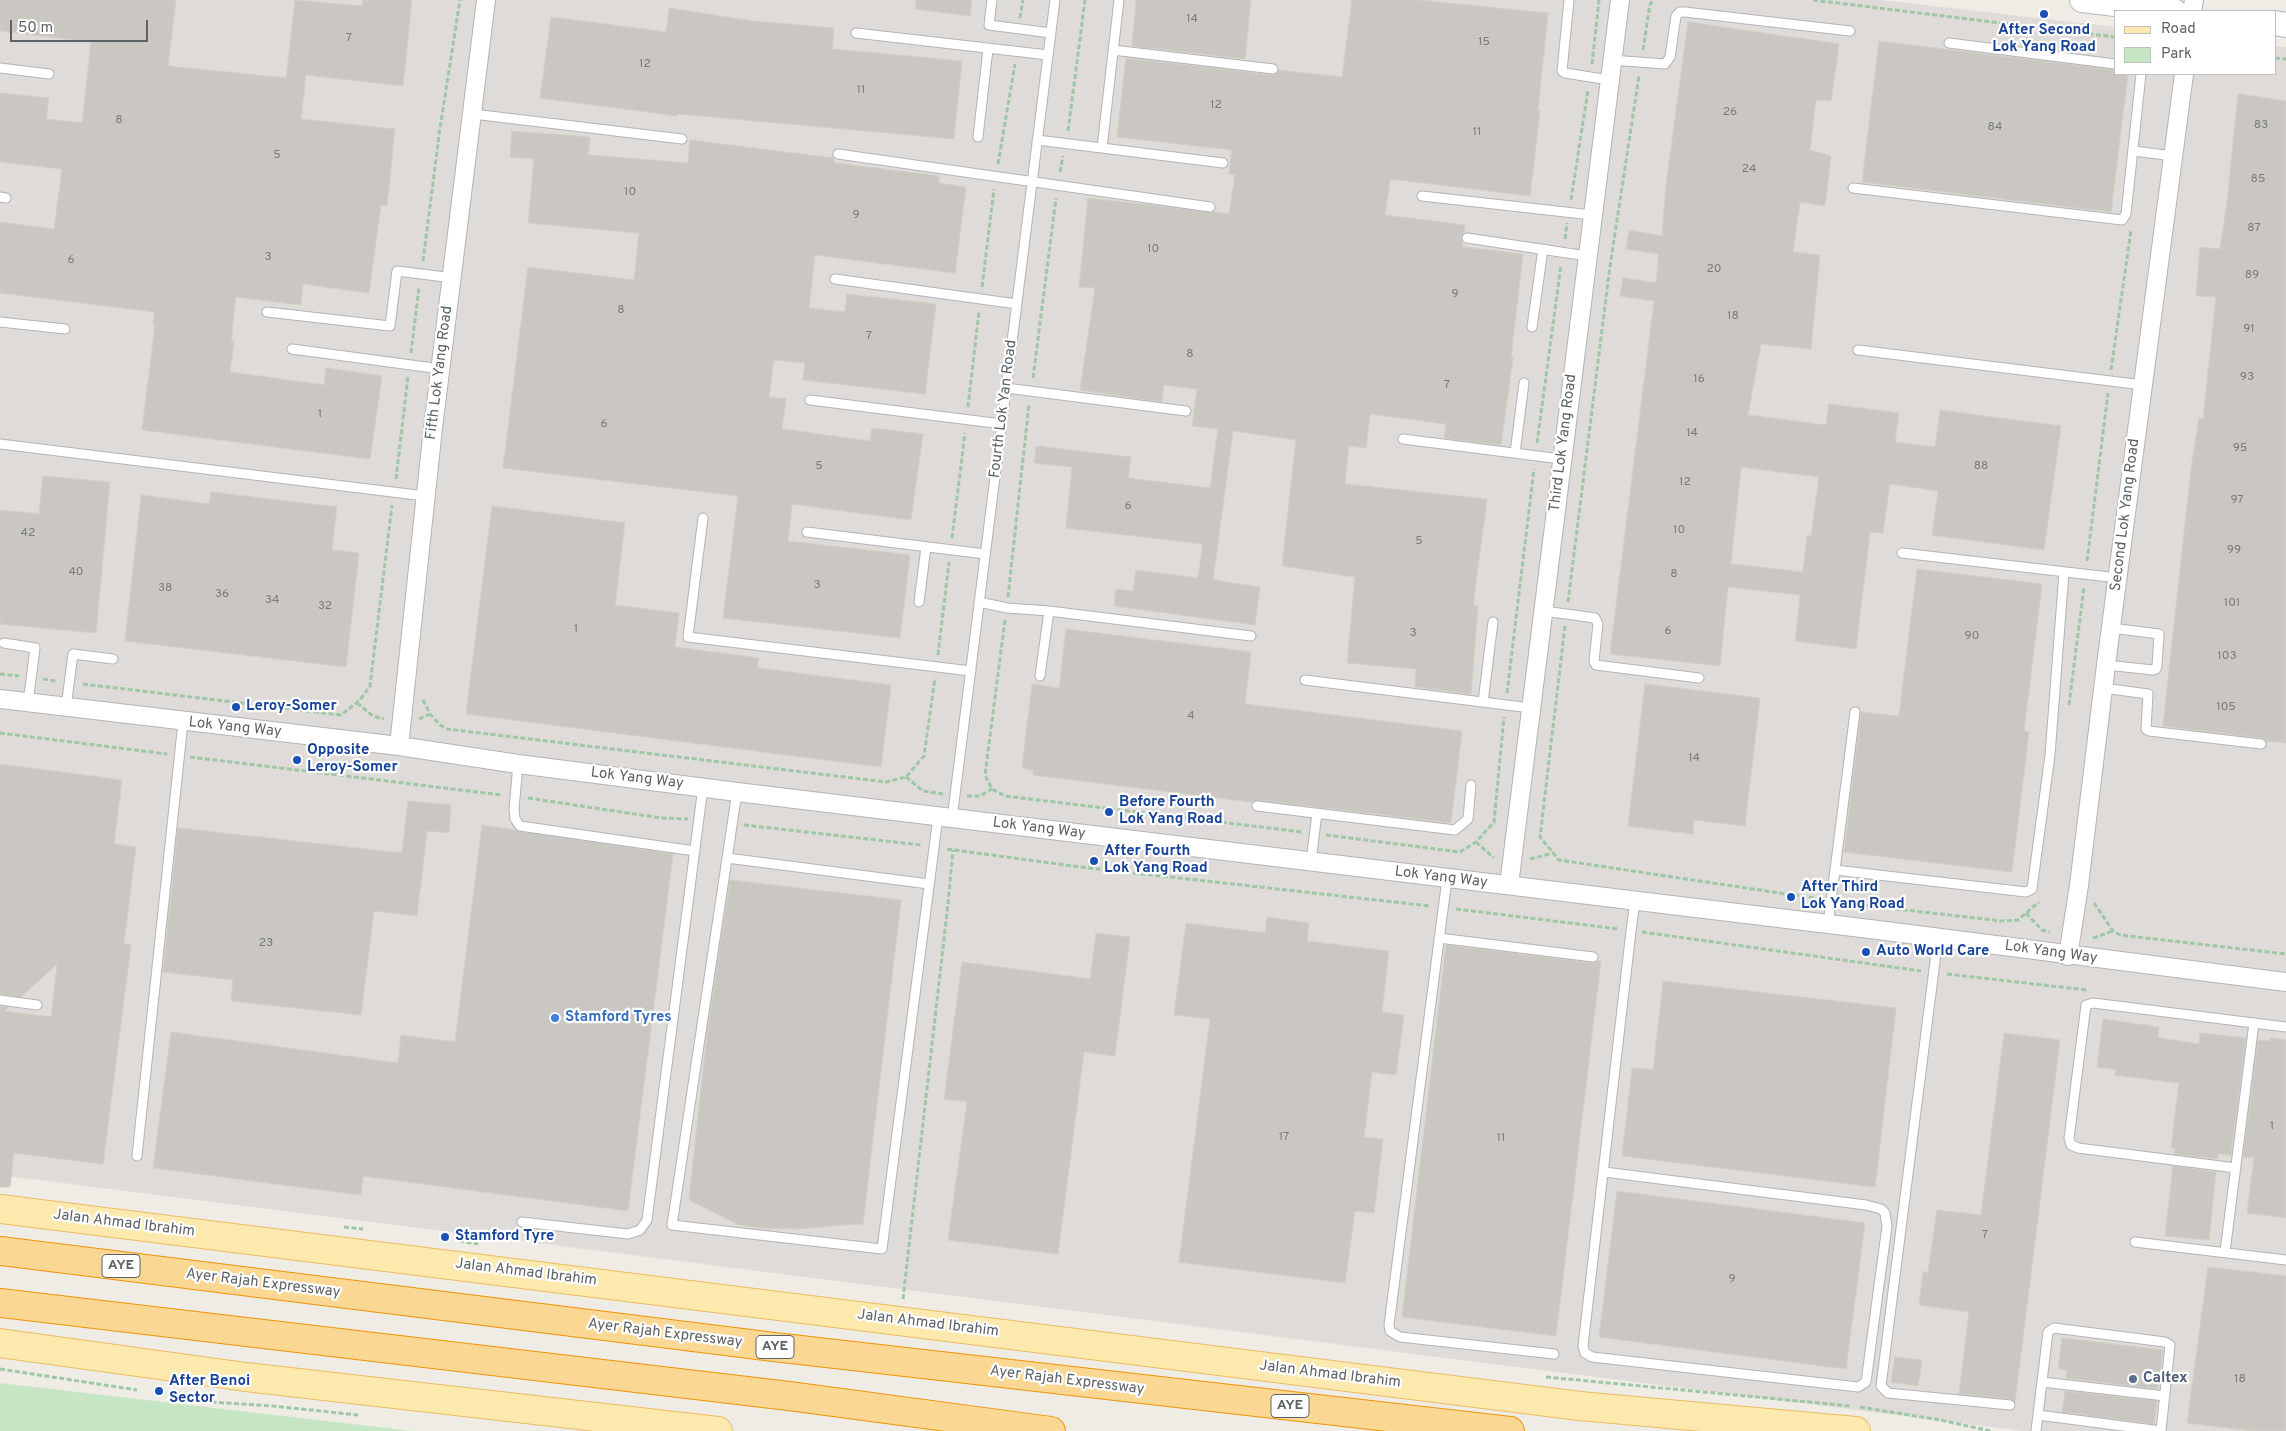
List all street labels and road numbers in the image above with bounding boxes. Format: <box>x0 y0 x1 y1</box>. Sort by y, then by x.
street label: Fifth Lok Yang Road <box>423 305 457 441</box>
street label: Fourth Lok Yan Road <box>987 339 1021 479</box>
street label: Third Lok Yang Road <box>1547 373 1581 513</box>
street label: Second Lok Yang Road <box>2108 438 2144 592</box>
street label: Lok Yang Way <box>188 714 282 742</box>
street label: Lok Yang Way <box>589 764 685 794</box>
street label: Lok Yang Way <box>991 814 1087 844</box>
street label: Lok Yang Way <box>1393 863 1489 893</box>
street label: Lok Yang Way <box>2003 938 2099 968</box>
street label: Jalan Ahmad Ibrahim <box>52 1206 196 1242</box>
road number: AYE <box>102 1254 140 1278</box>
street label: Jalan Ahmad Ibrahim <box>454 1255 598 1291</box>
street label: Ayer Rajah Expressway <box>185 1266 341 1302</box>
street label: Jalan Ahmad Ibrahim <box>856 1306 1000 1342</box>
street label: Ayer Rajah Expressway <box>587 1316 743 1352</box>
road number: AYE <box>756 1335 794 1358</box>
street label: Jalan Ahmad Ibrahim <box>1258 1357 1402 1393</box>
street label: Ayer Rajah Expressway <box>989 1363 1145 1399</box>
road number: AYE <box>1271 1394 1309 1418</box>

